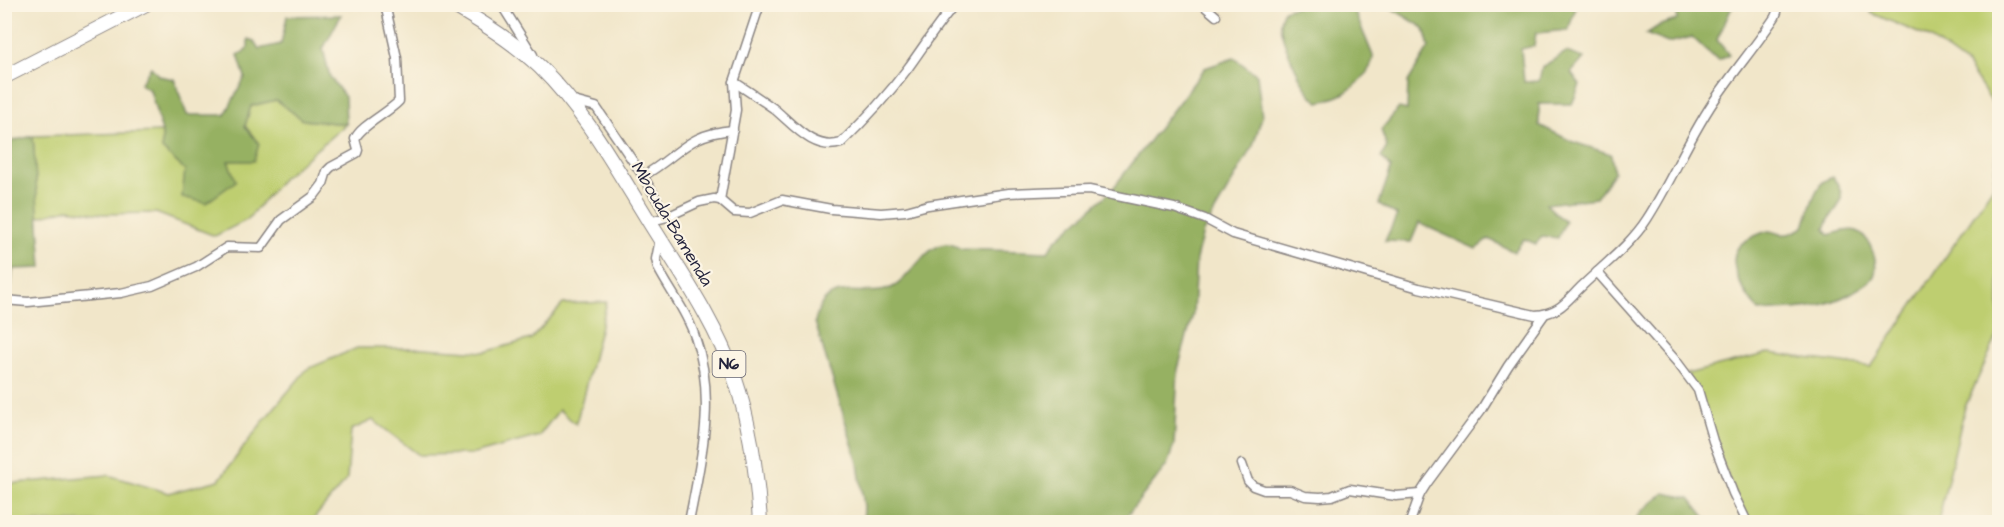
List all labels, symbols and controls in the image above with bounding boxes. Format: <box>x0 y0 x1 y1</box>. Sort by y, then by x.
street label: Mbouda-Bamenda <box>625 157 719 291</box>
road number: N6 <box>712 351 746 377</box>

